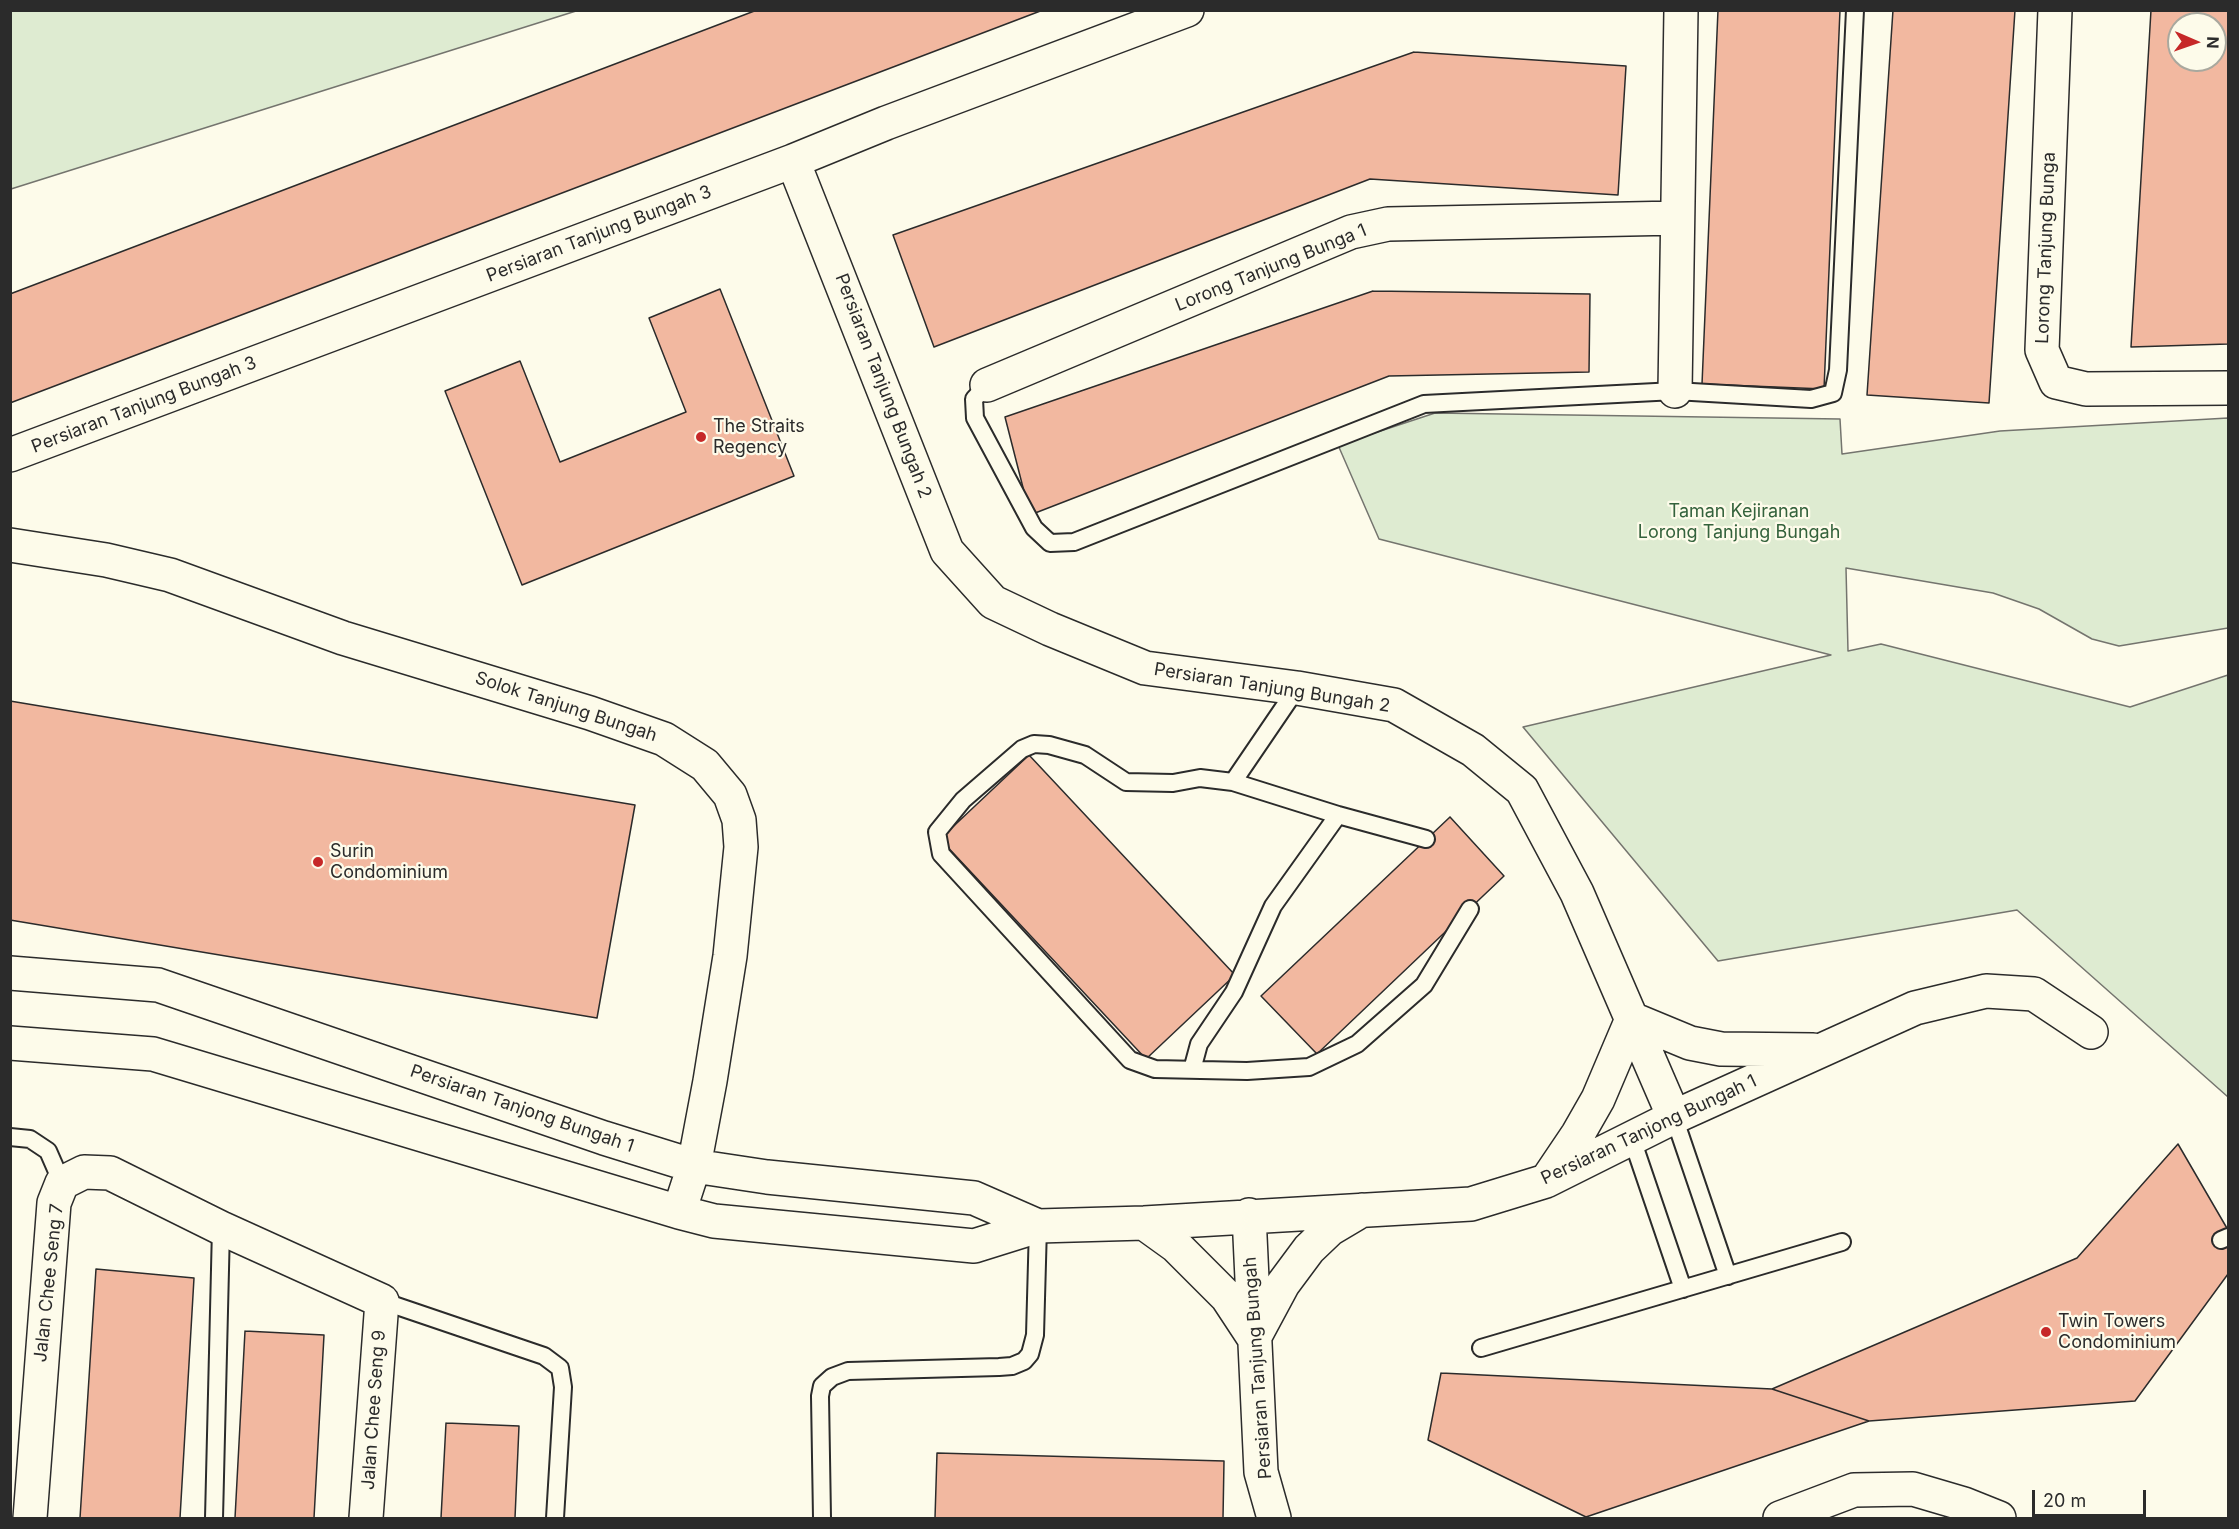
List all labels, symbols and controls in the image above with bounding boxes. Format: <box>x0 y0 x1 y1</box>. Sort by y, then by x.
north arrow <box>2167 12 2227 72</box>
text: N <box>2203 36 2223 49</box>
street label: Lorong Tanjung Bunga <box>2032 152 2060 344</box>
street label: Persiaran Tanjung Bungah 3 <box>484 181 714 287</box>
street label: Lorong Tanjung Bunga 1 <box>1172 220 1370 316</box>
street label: Persiaran Tanjung Bungah 2 <box>830 271 936 501</box>
street label: Persiaran Tanjung Bungah 3 <box>29 352 259 458</box>
place label: The Straits Regency <box>713 416 805 458</box>
marker: The Straits Regency <box>694 430 708 444</box>
park label: Taman Kejiranan Lorong Tanjung Bungah <box>1638 501 1840 544</box>
street label: Persiaran Tanjung Bungah 2 <box>1152 659 1392 717</box>
street label: Solok Tanjung Bungah <box>472 667 660 747</box>
place label: Surin Condominium <box>330 841 448 884</box>
marker: Surin Condominium <box>311 855 325 869</box>
street label: Persiaran Tanjong Bungah 1 <box>407 1060 637 1158</box>
street label: Persiaran Tanjong Bungah 1 <box>1538 1070 1760 1190</box>
street label: Jalan Chee Seng 7 <box>30 1203 68 1363</box>
street label: Persiaran Tanjung Bungah <box>1239 1256 1277 1480</box>
place label: Twin Towers Condominium <box>2058 1311 2176 1354</box>
marker: Twin Towers Condominium <box>2039 1325 2053 1339</box>
street label: Jalan Chee Seng 9 <box>358 1329 390 1491</box>
scale bar <box>2035 1478 2149 1516</box>
text: 20 m <box>2043 1490 2086 1511</box>

